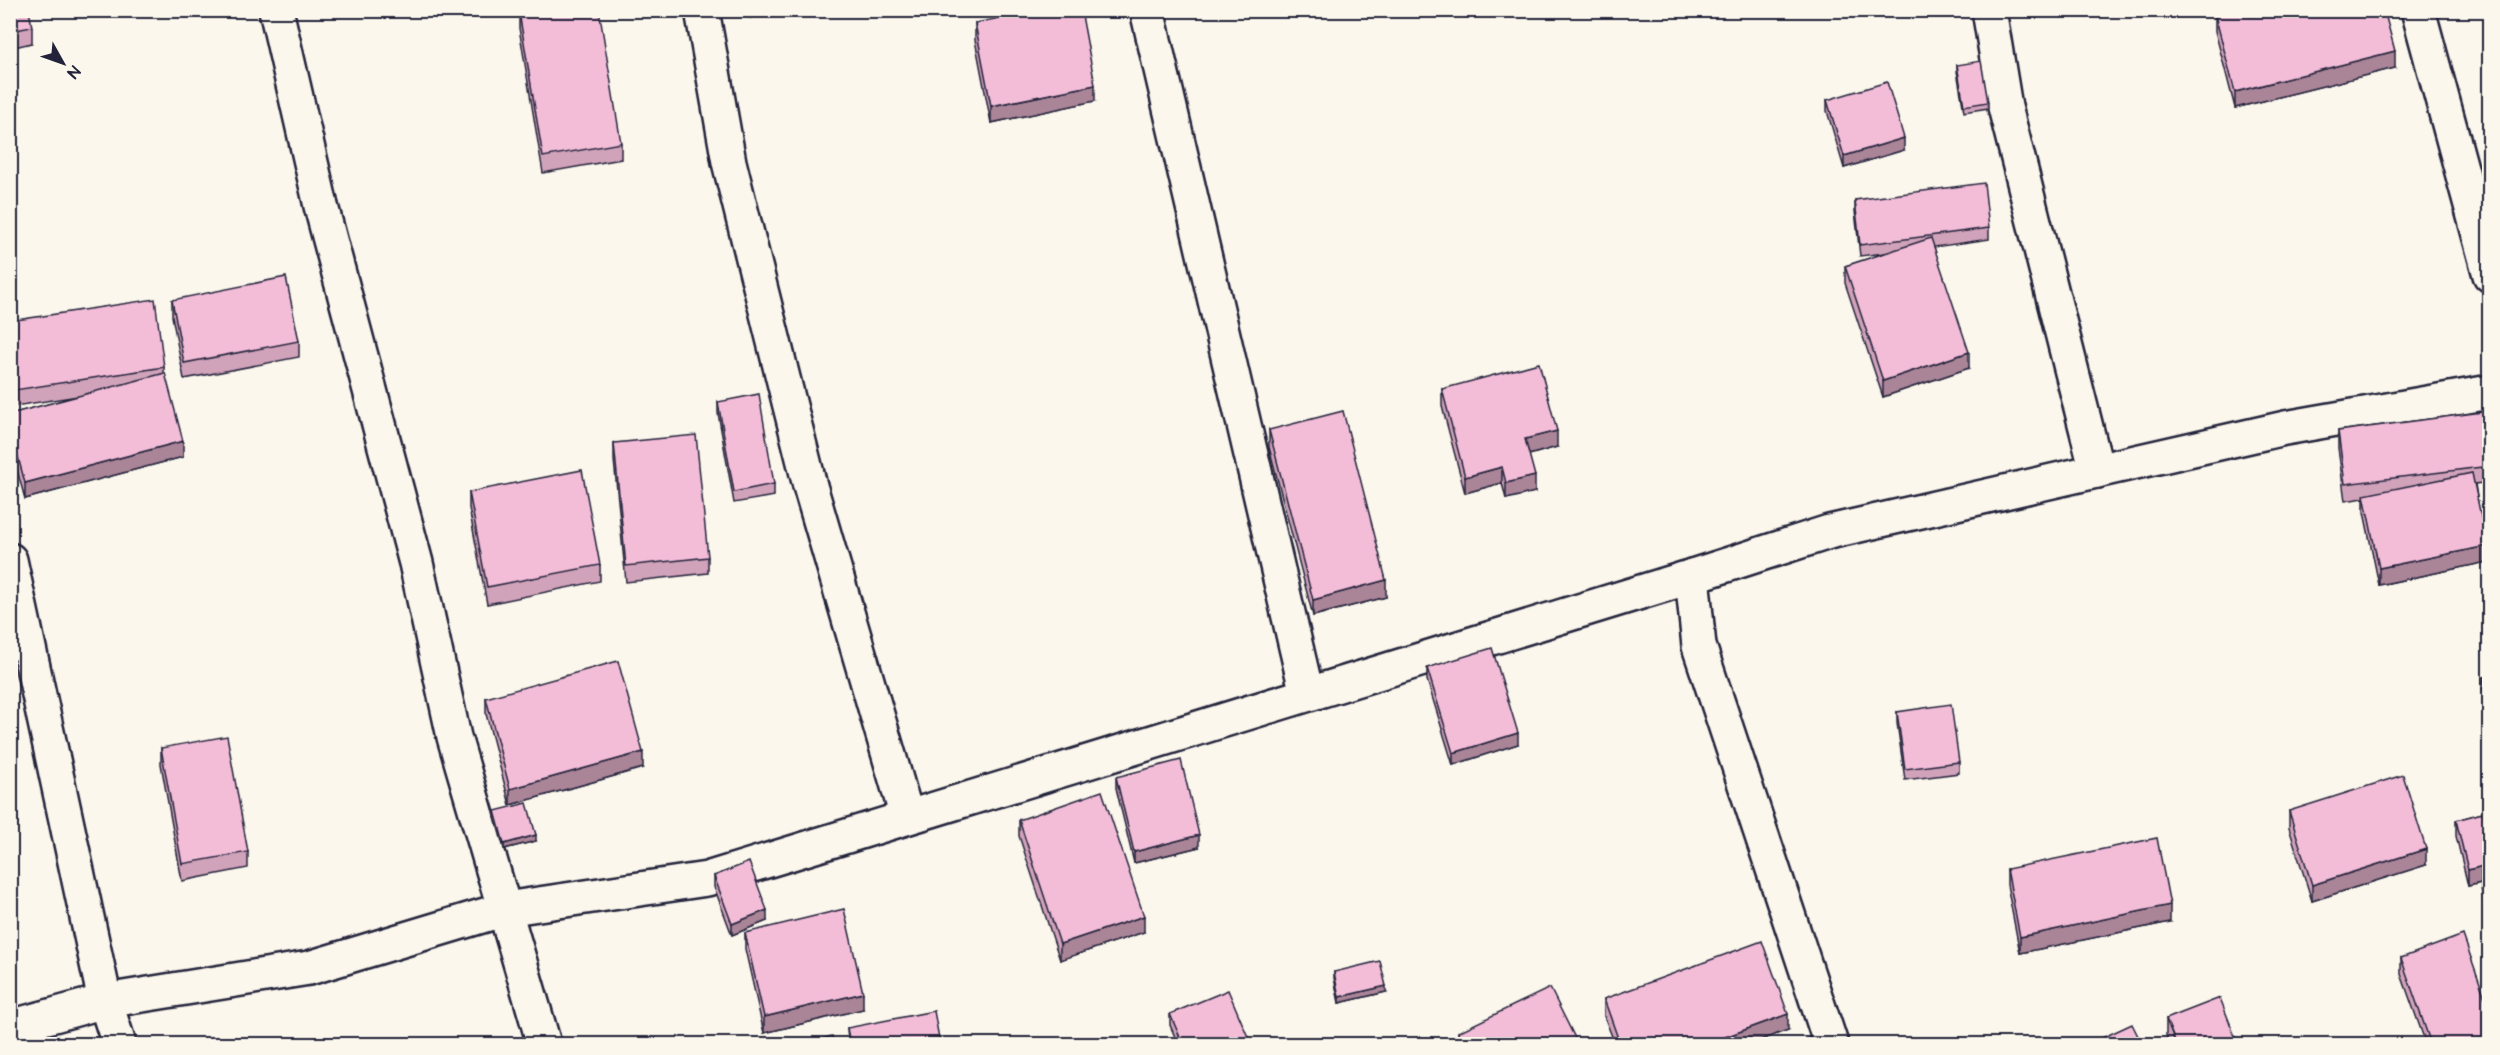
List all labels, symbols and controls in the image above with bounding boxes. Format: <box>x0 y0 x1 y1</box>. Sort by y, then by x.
north arrow <box>33 33 93 93</box>
text: N <box>62 61 85 83</box>

